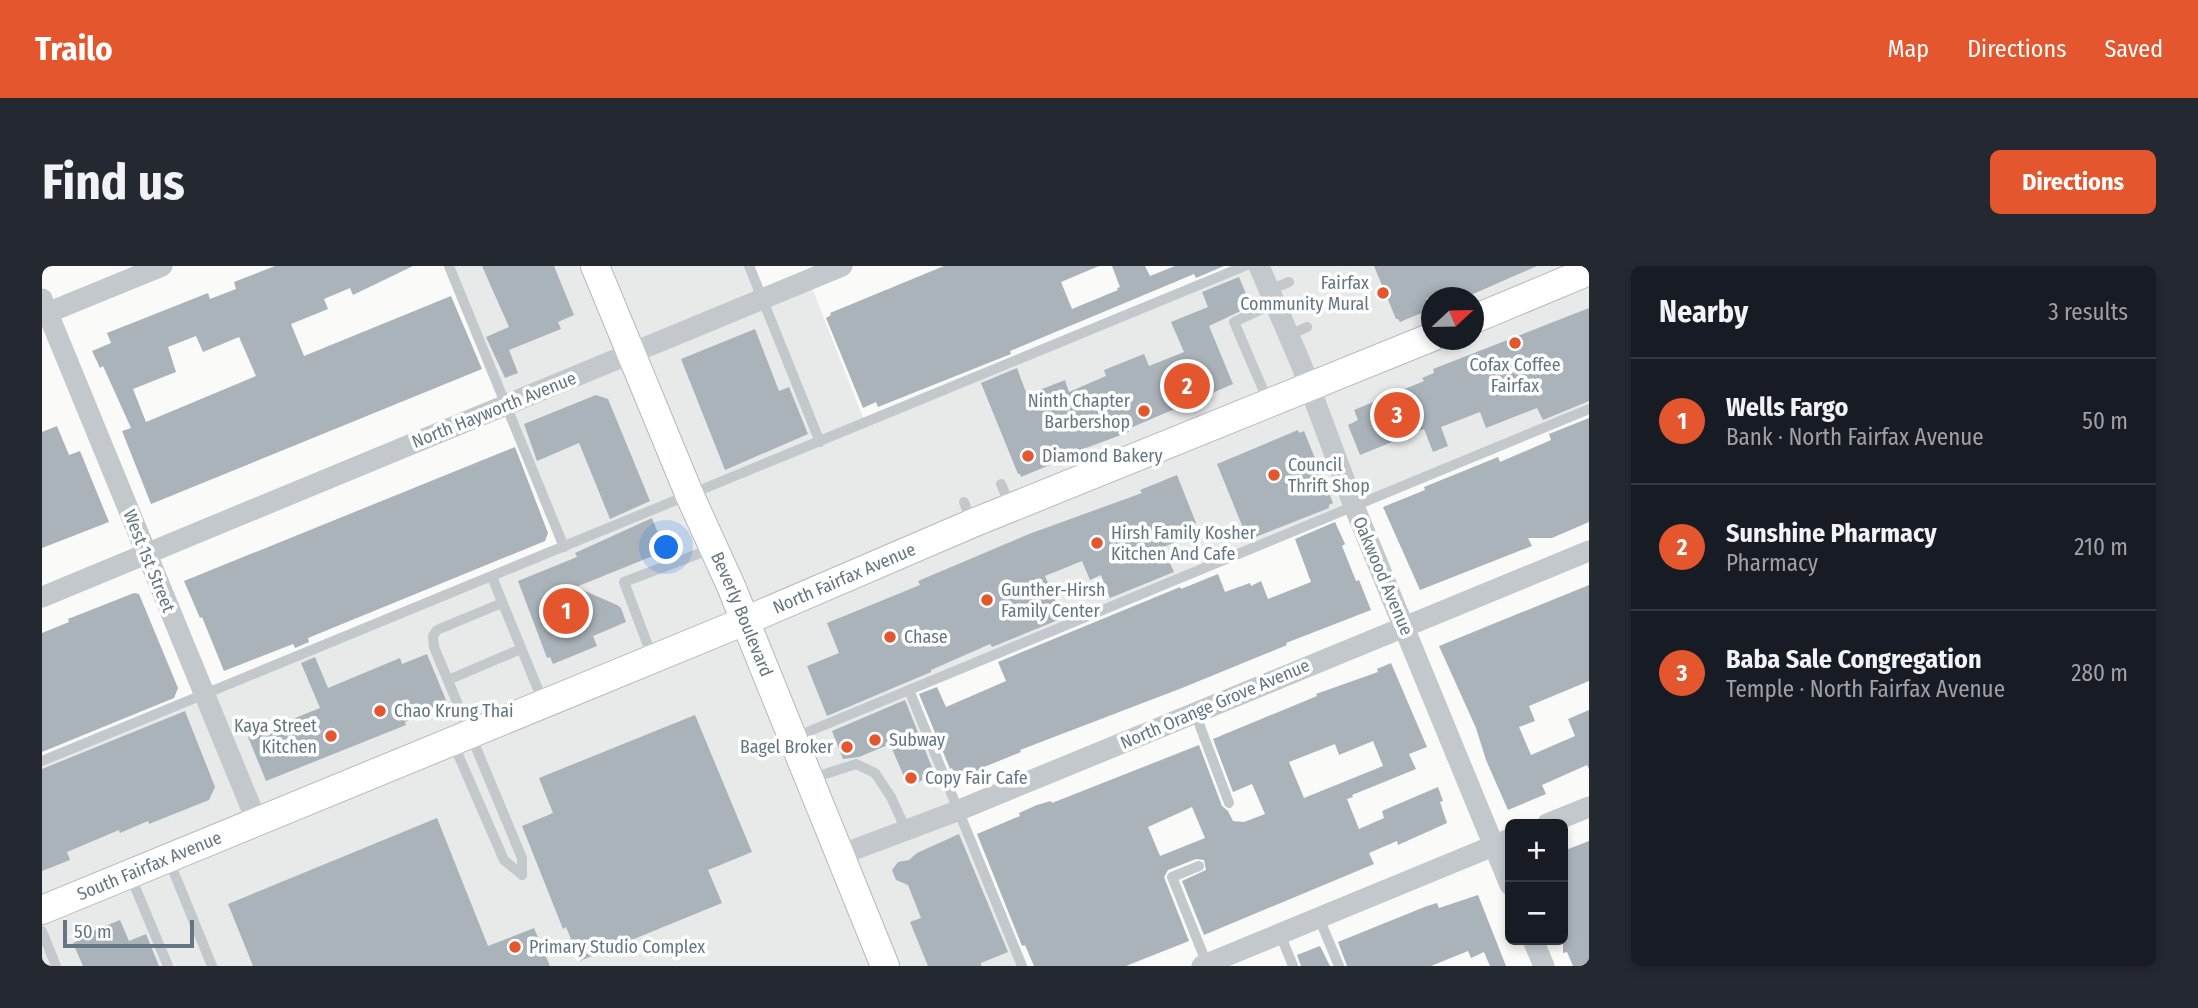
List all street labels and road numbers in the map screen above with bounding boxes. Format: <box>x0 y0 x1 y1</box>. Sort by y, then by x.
street label: North Hayworth Avenue <box>409 367 579 453</box>
street label: West 1st Street <box>118 506 180 616</box>
street label: Oakwood Avenue <box>1348 513 1418 639</box>
street label: North Fairfax Avenue <box>769 538 919 619</box>
street label: Beverly Boulevard <box>706 548 778 680</box>
street label: North Orange Grove Avenue <box>1117 654 1313 754</box>
street label: South Fairfax Avenue <box>74 826 225 905</box>

